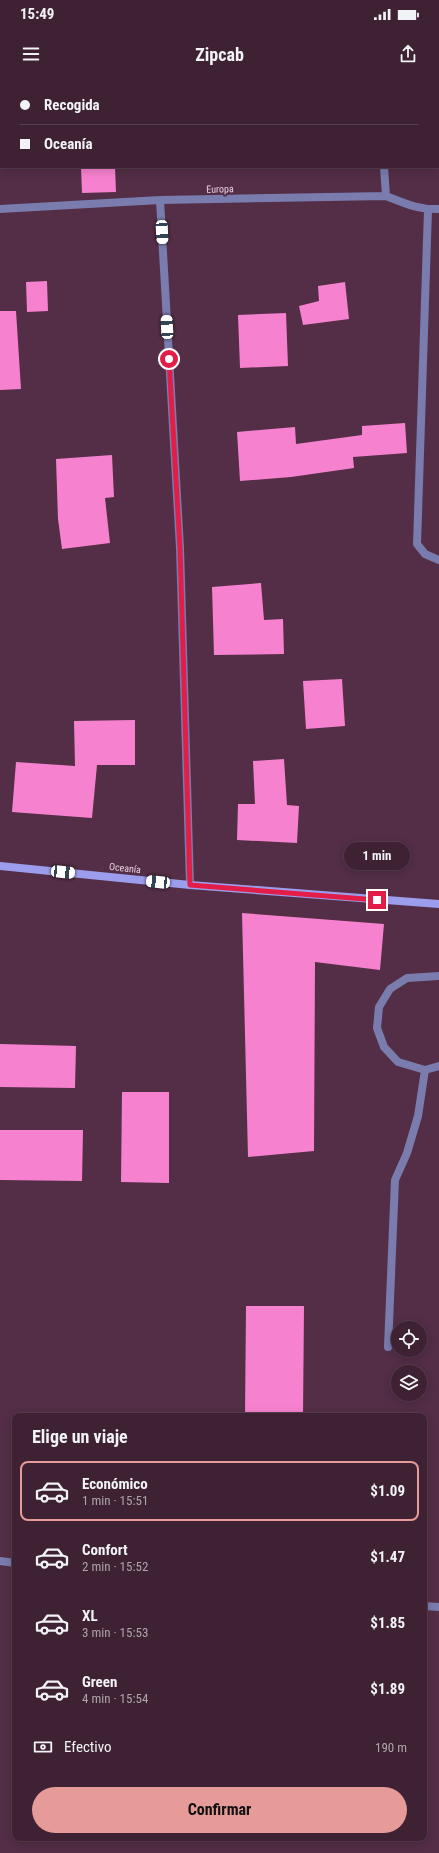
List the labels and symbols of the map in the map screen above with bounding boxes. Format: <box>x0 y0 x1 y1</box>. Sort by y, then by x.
street label: Europa <box>206 183 234 195</box>
car <box>155 220 169 244</box>
car <box>160 315 174 339</box>
route start <box>160 350 178 368</box>
callout: 1 min <box>344 842 410 870</box>
street label: Oceanía <box>108 861 142 875</box>
car <box>50 865 76 879</box>
car <box>145 875 171 889</box>
route end <box>368 891 386 909</box>

